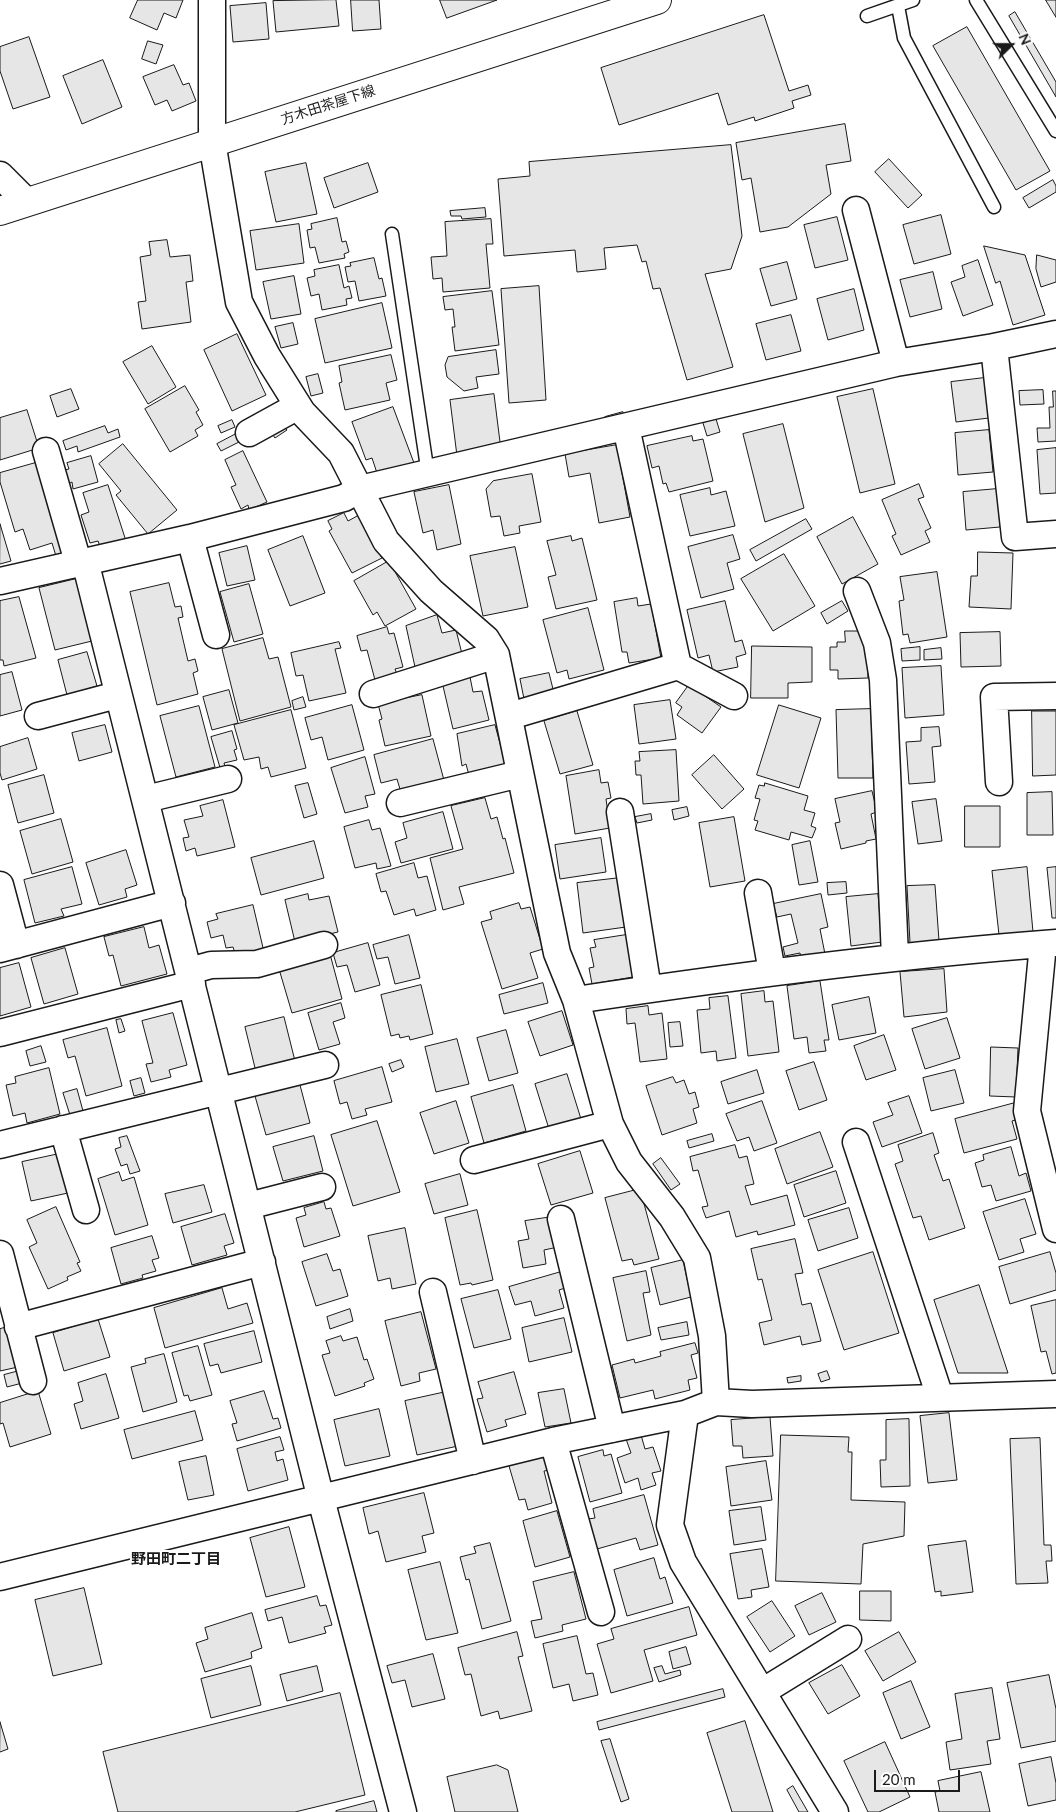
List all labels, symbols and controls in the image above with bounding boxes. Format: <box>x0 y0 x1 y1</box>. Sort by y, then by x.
north arrow <box>986 20 1036 70</box>
text: N <box>1015 31 1035 47</box>
street label: 方木田茶屋下線 <box>279 82 377 128</box>
district label: 野田町二丁目 <box>131 1550 221 1568</box>
scale bar <box>876 1760 962 1792</box>
text: 20 m <box>882 1770 916 1788</box>

